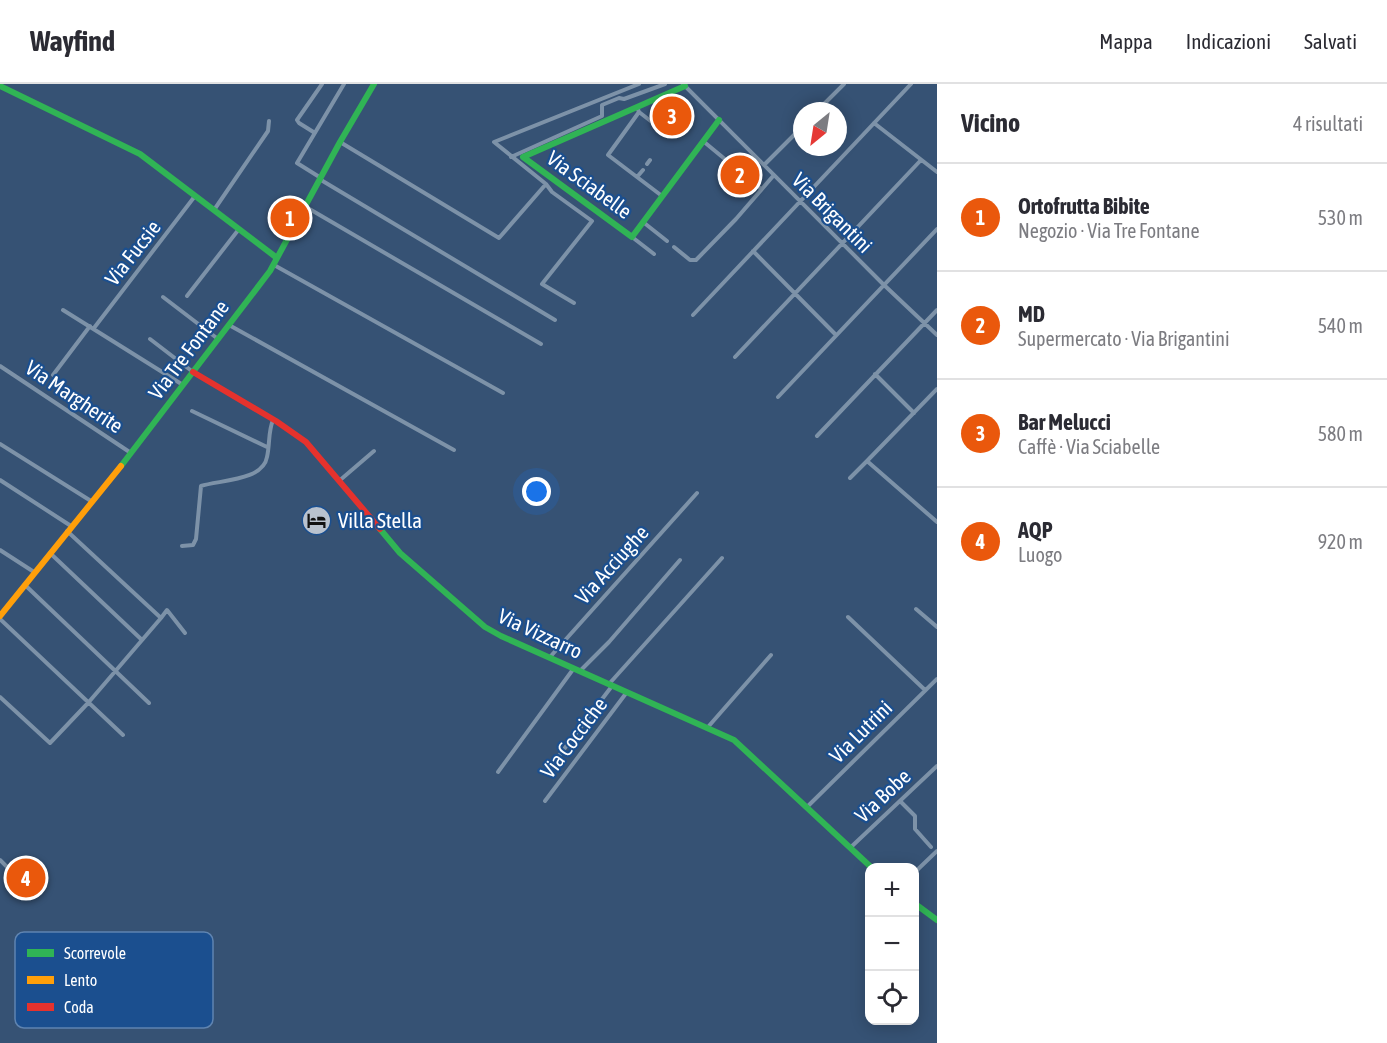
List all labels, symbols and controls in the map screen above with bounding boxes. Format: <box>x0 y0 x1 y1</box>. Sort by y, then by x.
text: Wayfind <box>30 25 115 57</box>
text: Mappa <box>1099 29 1153 53</box>
text: Indicazioni <box>1186 29 1271 53</box>
text: Salvati <box>1304 29 1357 53</box>
pin: 3 <box>652 93 692 138</box>
north arrow <box>793 102 847 156</box>
text: Vicino <box>961 108 1020 138</box>
text: 4 risultati <box>1293 112 1363 135</box>
street label: Via Sciabelle <box>543 145 637 223</box>
pin: 2 <box>720 152 760 197</box>
street label: Via Brigantini <box>788 167 878 257</box>
text: Ortofrutta Bibite <box>1018 193 1150 219</box>
pin: 1 <box>270 196 310 240</box>
text: 1 <box>976 206 985 229</box>
text: 530 m <box>1318 206 1363 229</box>
street label: Via Fucsie <box>99 215 165 290</box>
text: Negozio · Via Tre Fontane <box>1018 219 1200 242</box>
street label: Via Tre Fontane <box>143 295 233 404</box>
text: MD <box>1018 301 1045 327</box>
text: 2 <box>976 314 985 337</box>
text: 540 m <box>1318 314 1363 337</box>
text: Supermercato · Via Brigantini <box>1018 327 1230 350</box>
street label: Via Margherite <box>21 355 128 438</box>
text: Bar Melucci <box>1018 409 1111 435</box>
text: 3 <box>976 422 985 445</box>
text: 580 m <box>1318 422 1363 445</box>
text: Caffè · Via Sciabelle <box>1018 435 1160 458</box>
your location <box>522 477 551 506</box>
hotel icon: Villa Stella <box>301 505 333 537</box>
place label: Villa Stella <box>338 508 422 532</box>
text: AQP <box>1018 517 1052 543</box>
street label: Via Acciughe <box>570 520 653 609</box>
text: 4 <box>976 530 985 553</box>
text: 920 m <box>1318 530 1363 553</box>
text: Luogo <box>1018 543 1062 566</box>
street label: Via Vizzarro <box>495 603 586 663</box>
street label: Via Cocciche <box>535 692 611 783</box>
street label: Via Lutrini <box>824 695 896 767</box>
street label: Via Bobe <box>850 764 915 827</box>
pin: 4 <box>6 856 46 900</box>
map controls <box>865 863 919 1025</box>
button: + <box>865 863 919 917</box>
button: − <box>865 917 919 971</box>
legend <box>15 932 213 1028</box>
text: Scorrevole <box>64 944 126 962</box>
text: Lento <box>64 971 97 989</box>
button: locate <box>865 971 919 1025</box>
text: Coda <box>64 998 94 1016</box>

